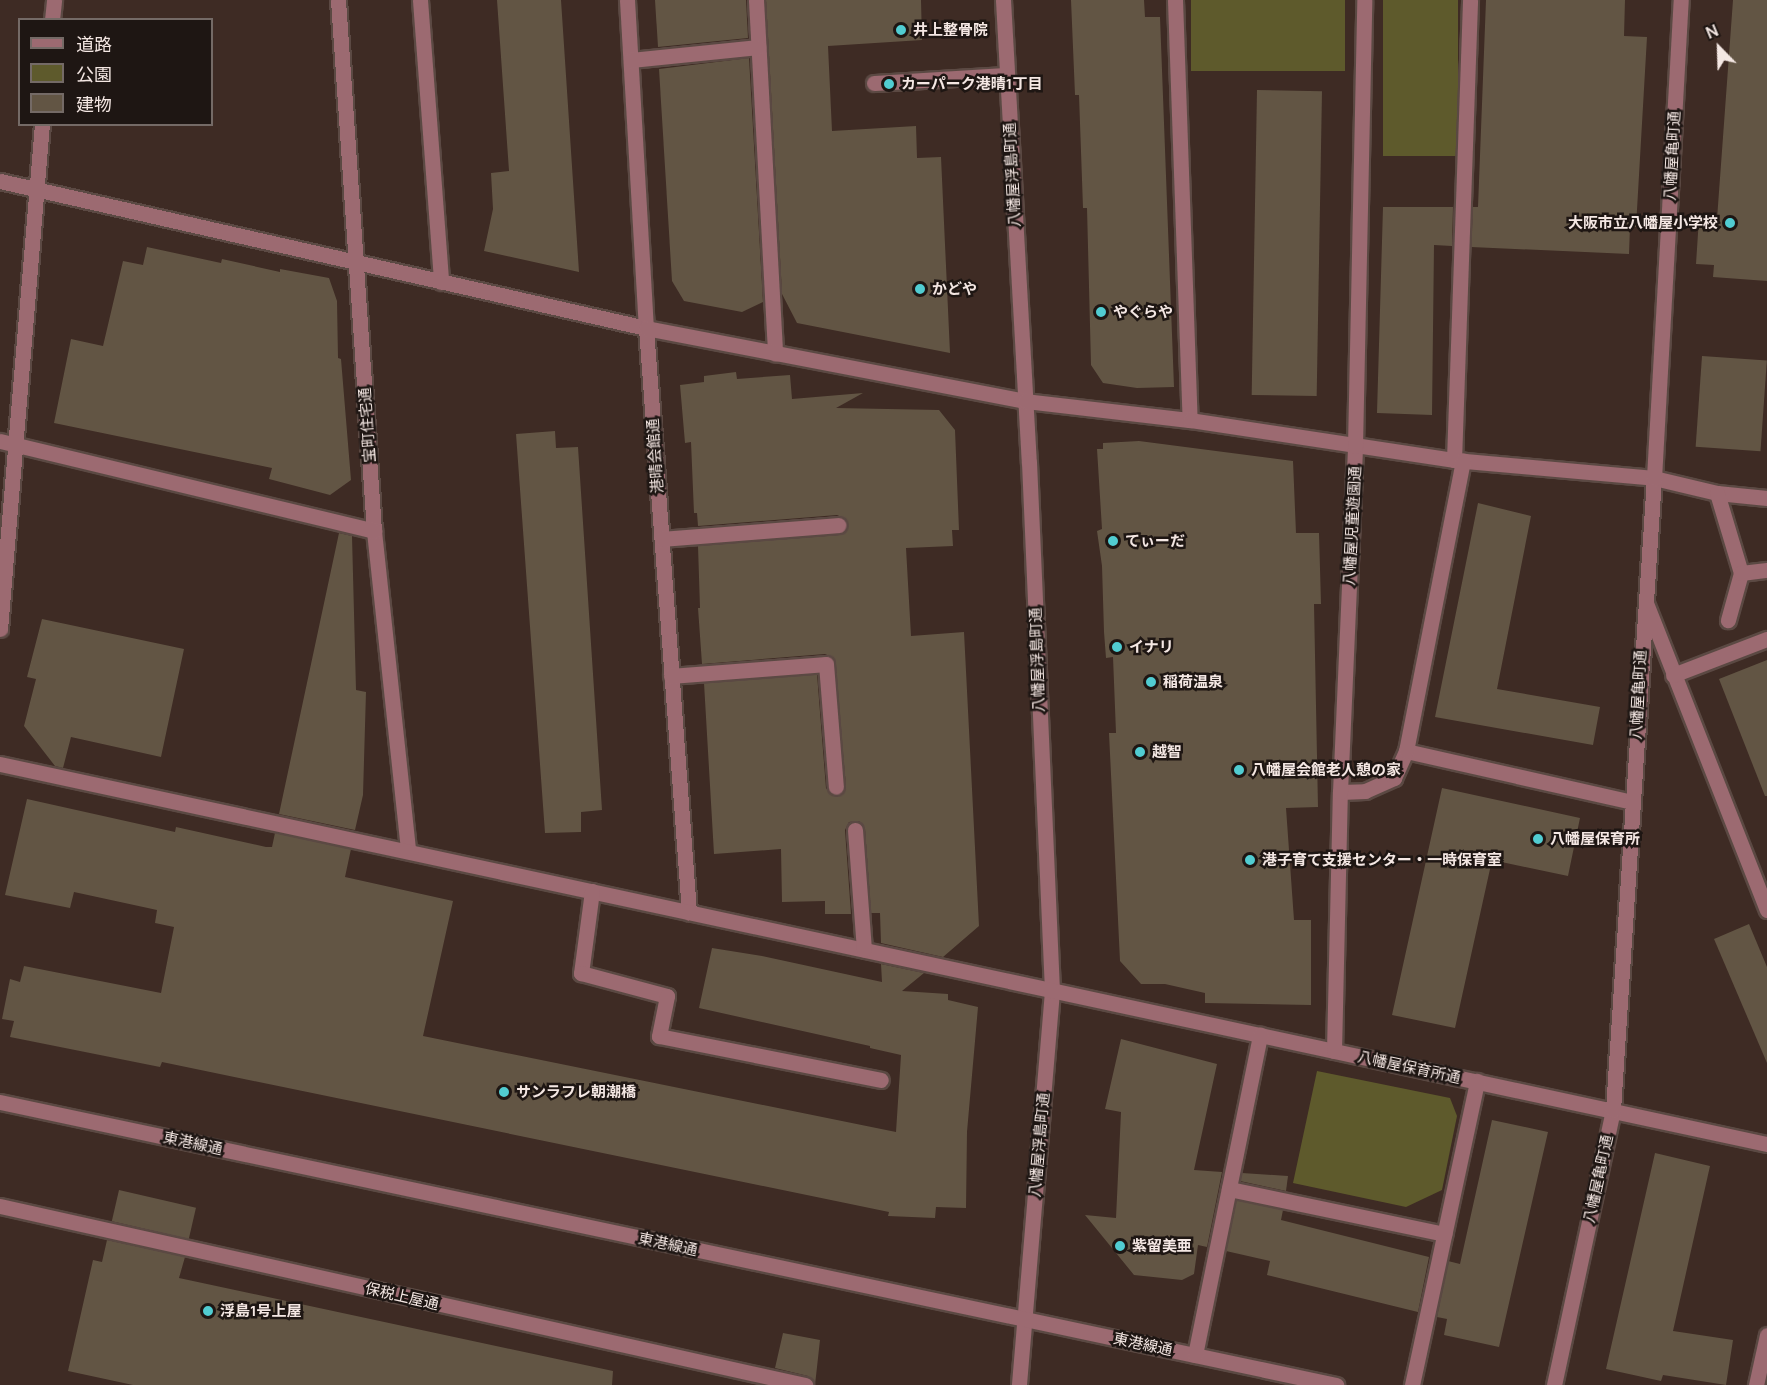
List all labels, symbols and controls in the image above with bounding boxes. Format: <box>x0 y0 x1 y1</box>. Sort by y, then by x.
legend <box>18 18 213 126</box>
north arrow <box>1689 18 1749 78</box>
text: N <box>1702 19 1722 44</box>
place label: 井上整骨院 <box>913 21 988 39</box>
marker: 井上整骨院 <box>894 23 908 37</box>
text: 道路 <box>76 32 112 56</box>
text: 公園 <box>76 62 112 86</box>
place label: カーパーク港晴1丁目 <box>901 75 1043 93</box>
marker: カーパーク港晴1丁目 <box>882 77 896 91</box>
text: 建物 <box>76 92 112 116</box>
street label: 八幡屋亀町通 <box>1661 111 1683 201</box>
street label: 八幡屋浮島町通 <box>1000 122 1024 228</box>
place label: 大阪市立八幡屋小学校 <box>1568 214 1718 232</box>
marker: 大阪市立八幡屋小学校 <box>1723 216 1737 230</box>
place label: かどや <box>932 280 977 298</box>
marker: かどや <box>913 282 927 296</box>
place label: やぐらや <box>1113 303 1173 321</box>
marker: やぐらや <box>1094 305 1108 319</box>
street label: 宝町住宅通 <box>355 387 379 463</box>
street label: 港晴会館通 <box>643 418 667 494</box>
street label: 八幡屋児童遊園通 <box>1340 466 1364 586</box>
place label: てぃーだ <box>1125 532 1185 550</box>
marker: てぃーだ <box>1106 534 1120 548</box>
street label: 八幡屋浮島町通 <box>1026 607 1048 713</box>
place label: イナリ <box>1129 638 1174 656</box>
marker: イナリ <box>1110 640 1124 654</box>
street label: 八幡屋亀町通 <box>1627 650 1649 740</box>
place label: 稲荷温泉 <box>1163 673 1223 691</box>
marker: 稲荷温泉 <box>1144 675 1158 689</box>
place label: 越智 <box>1152 743 1182 761</box>
marker: 越智 <box>1133 745 1147 759</box>
place label: 八幡屋会館老人憩の家 <box>1251 761 1401 779</box>
marker: 八幡屋会館老人憩の家 <box>1232 763 1246 777</box>
place label: 八幡屋保育所 <box>1550 830 1640 848</box>
marker: 八幡屋保育所 <box>1531 832 1545 846</box>
place label: 港子育て支援センター・一時保育室 <box>1262 851 1502 869</box>
marker: 港子育て支援センター・一時保育室 <box>1243 853 1257 867</box>
street label: 八幡屋保育所通 <box>1356 1047 1462 1087</box>
place label: サンラフレ朝潮橋 <box>516 1083 636 1101</box>
marker: サンラフレ朝潮橋 <box>497 1085 511 1099</box>
street label: 八幡屋浮島町通 <box>1025 1092 1053 1198</box>
street label: 東港線通 <box>162 1128 224 1158</box>
street label: 八幡屋亀町通 <box>1580 1133 1616 1225</box>
street label: 東港線通 <box>637 1229 699 1259</box>
place label: 紫留美亜 <box>1132 1237 1192 1255</box>
marker: 紫留美亜 <box>1113 1239 1127 1253</box>
street label: 保税上屋通 <box>363 1279 441 1313</box>
place label: 浮島1号上屋 <box>220 1302 302 1320</box>
marker: 浮島1号上屋 <box>201 1304 215 1318</box>
street label: 東港線通 <box>1112 1329 1174 1359</box>

